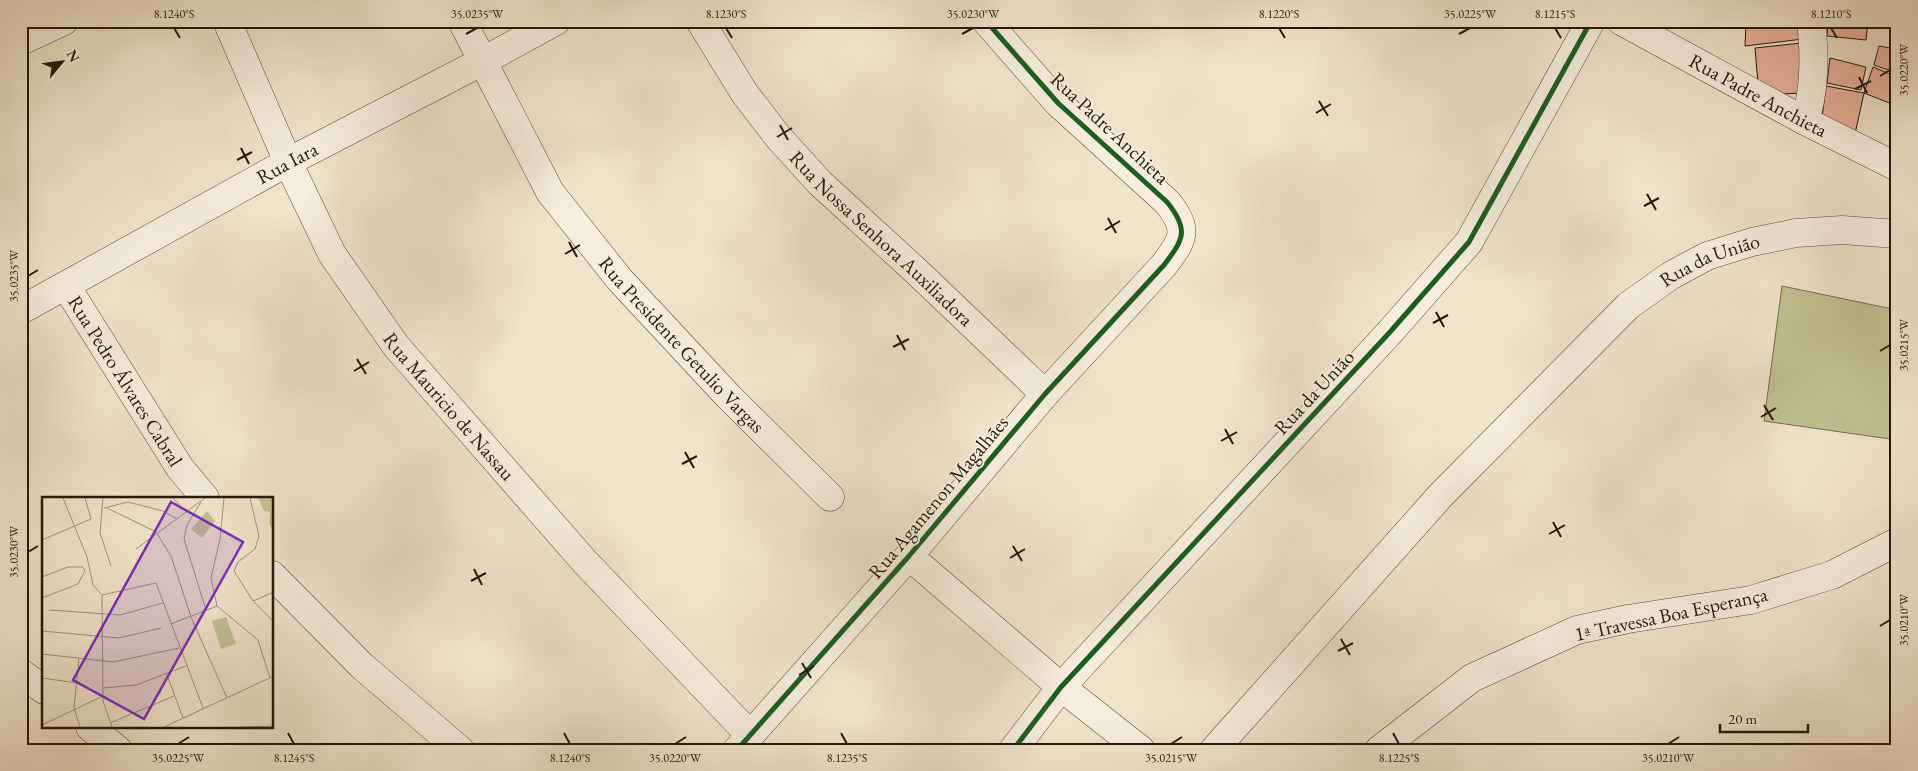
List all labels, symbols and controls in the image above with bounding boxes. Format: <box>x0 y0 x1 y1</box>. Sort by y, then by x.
text: 8.1240°S <box>154 6 195 22</box>
text: 35.0235°W <box>451 6 504 22</box>
text: 8.1230°S <box>706 6 747 22</box>
text: 35.0230°W <box>947 6 1000 22</box>
text: 8.1220°S <box>1259 6 1300 22</box>
text: 35.0225°W <box>1444 6 1497 22</box>
text: 8.1215°S <box>1535 6 1576 22</box>
text: 8.1210°S <box>1811 6 1852 22</box>
north arrow <box>38 38 88 88</box>
text: 35.0220°W <box>1896 43 1912 96</box>
text: N <box>63 46 84 66</box>
street label: Rua Padre Anchieta <box>1685 47 1832 143</box>
street label: Rua Padre Anchieta <box>1045 66 1175 190</box>
street label: Rua Iara <box>252 136 322 190</box>
street label: Rua Nossa Senhora Auxiliadora <box>784 145 979 332</box>
street label: Rua da União <box>1654 228 1762 293</box>
text: 35.0235°W <box>6 249 22 302</box>
street label: Rua Presidente Getulio Vargas <box>593 251 771 438</box>
street label: Rua Pedro Álvares Cabral <box>62 290 189 472</box>
text: 35.0215°W <box>1896 318 1912 371</box>
street label: Rua Mauricio de Nassau <box>377 327 521 486</box>
street label: Rua da União <box>1268 344 1360 440</box>
street label: Rua Agamenon Magalhães <box>862 410 1014 584</box>
inset map <box>42 497 274 728</box>
text: 35.0230°W <box>6 525 22 578</box>
street label: 1ª Travessa Boa Esperança <box>1572 581 1770 647</box>
text: 35.0210°W <box>1896 593 1912 646</box>
scale bar <box>1720 701 1808 733</box>
text: 20 m <box>1728 709 1757 728</box>
text: 35.0225°W <box>152 750 205 766</box>
text: 8.1245°S <box>274 750 315 766</box>
text: 8.1240°S <box>550 750 591 766</box>
text: 35.0220°W <box>649 750 702 766</box>
text: 8.1235°S <box>827 750 868 766</box>
text: 35.0215°W <box>1145 750 1198 766</box>
text: 8.1225°S <box>1379 750 1420 766</box>
text: 35.0210°W <box>1642 750 1695 766</box>

